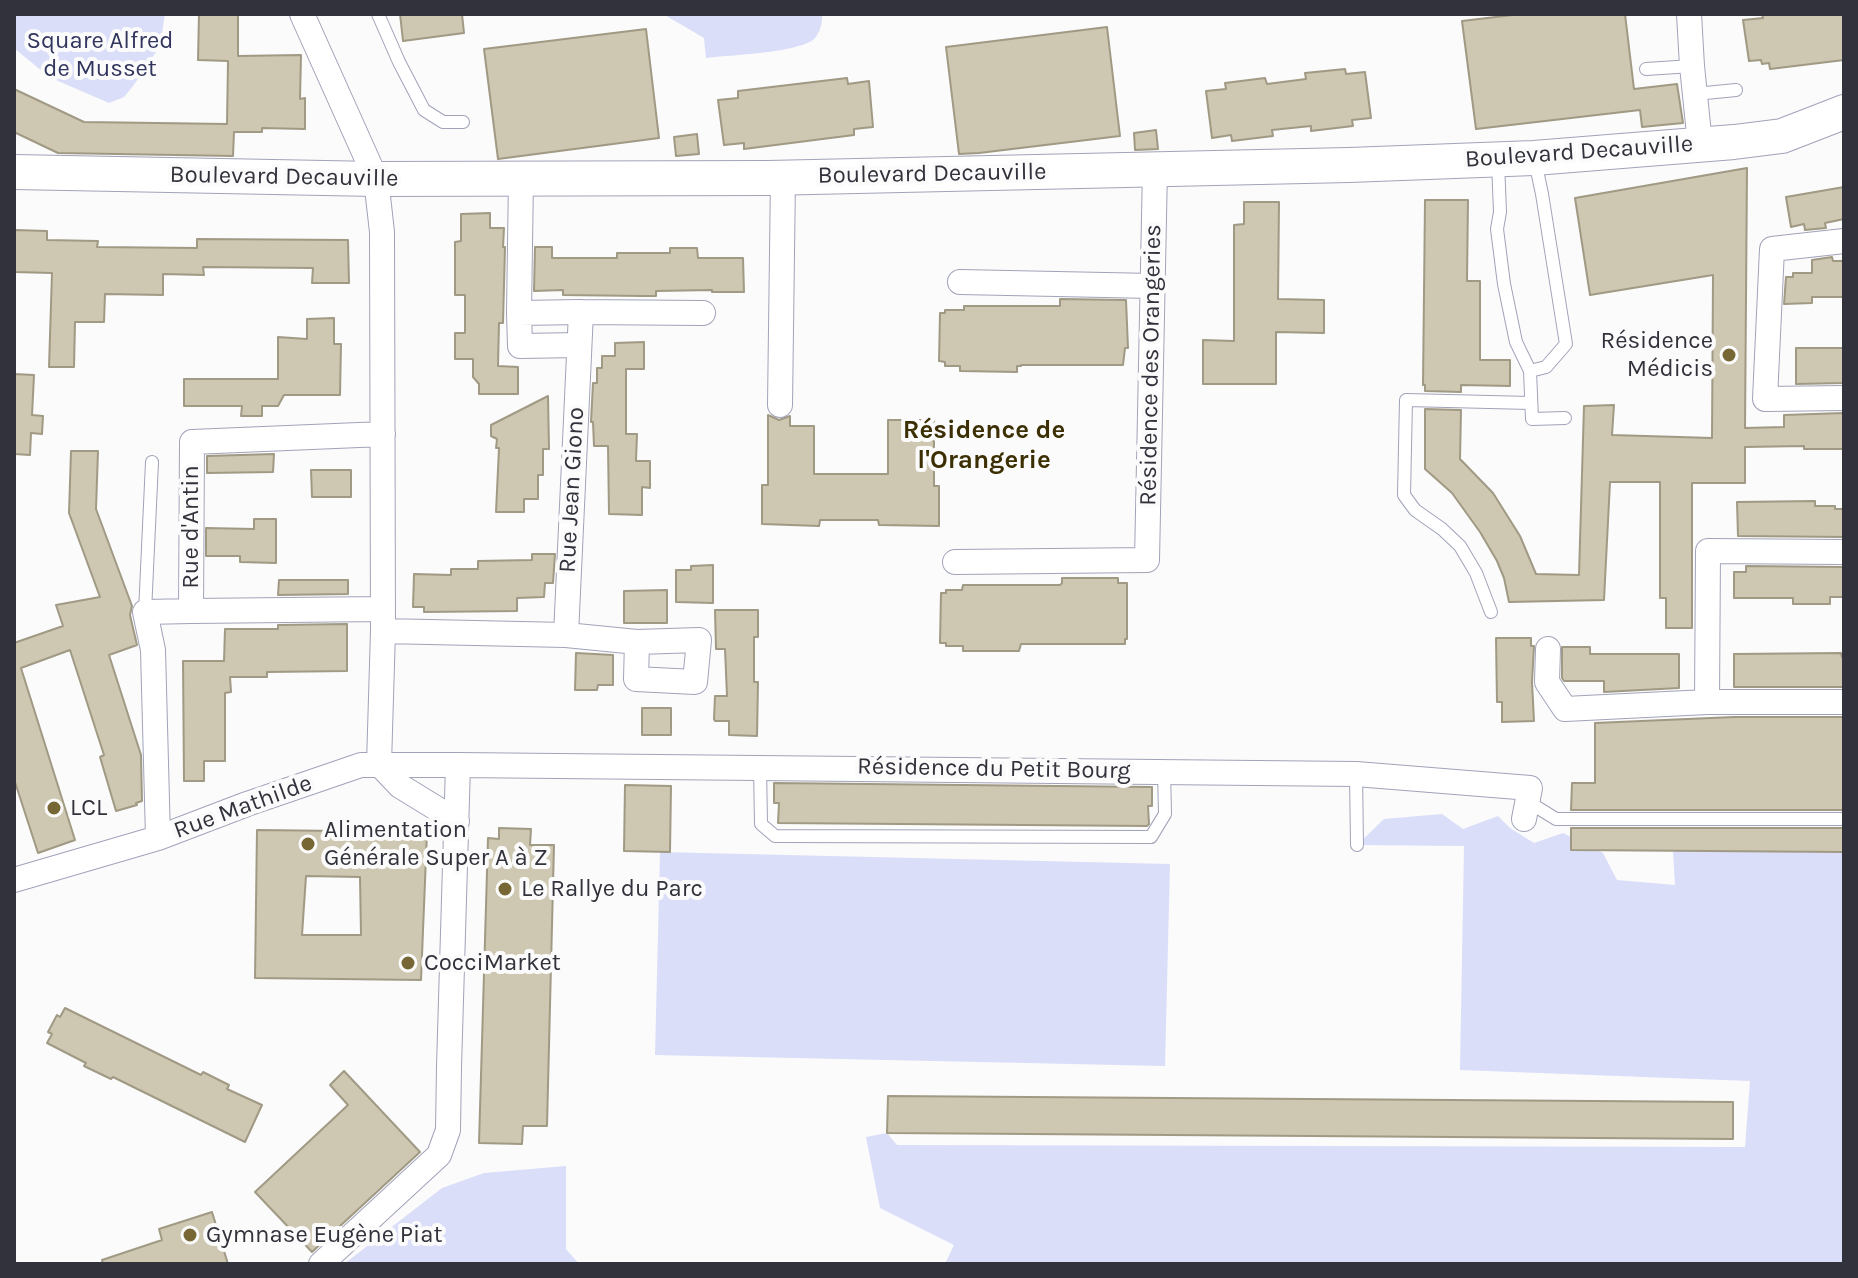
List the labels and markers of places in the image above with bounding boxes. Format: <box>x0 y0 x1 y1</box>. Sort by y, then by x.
place label: Résidence Médicis <box>1600 327 1713 383</box>
marker: Résidence Médicis <box>1720 346 1738 364</box>
place label: LCL <box>70 794 107 822</box>
marker: LCL <box>45 799 63 817</box>
place label: Alimentation Générale Super A à Z <box>324 816 548 872</box>
marker: Alimentation Générale Super A à Z <box>299 835 317 853</box>
place label: Le Rallye du Parc <box>521 875 703 903</box>
marker: Le Rallye du Parc <box>496 880 514 898</box>
place label: CocciMarket <box>424 949 561 977</box>
marker: CocciMarket <box>399 954 417 972</box>
place label: Gymnase Eugène Piat <box>206 1221 442 1249</box>
marker: Gymnase Eugène Piat <box>181 1226 199 1244</box>

